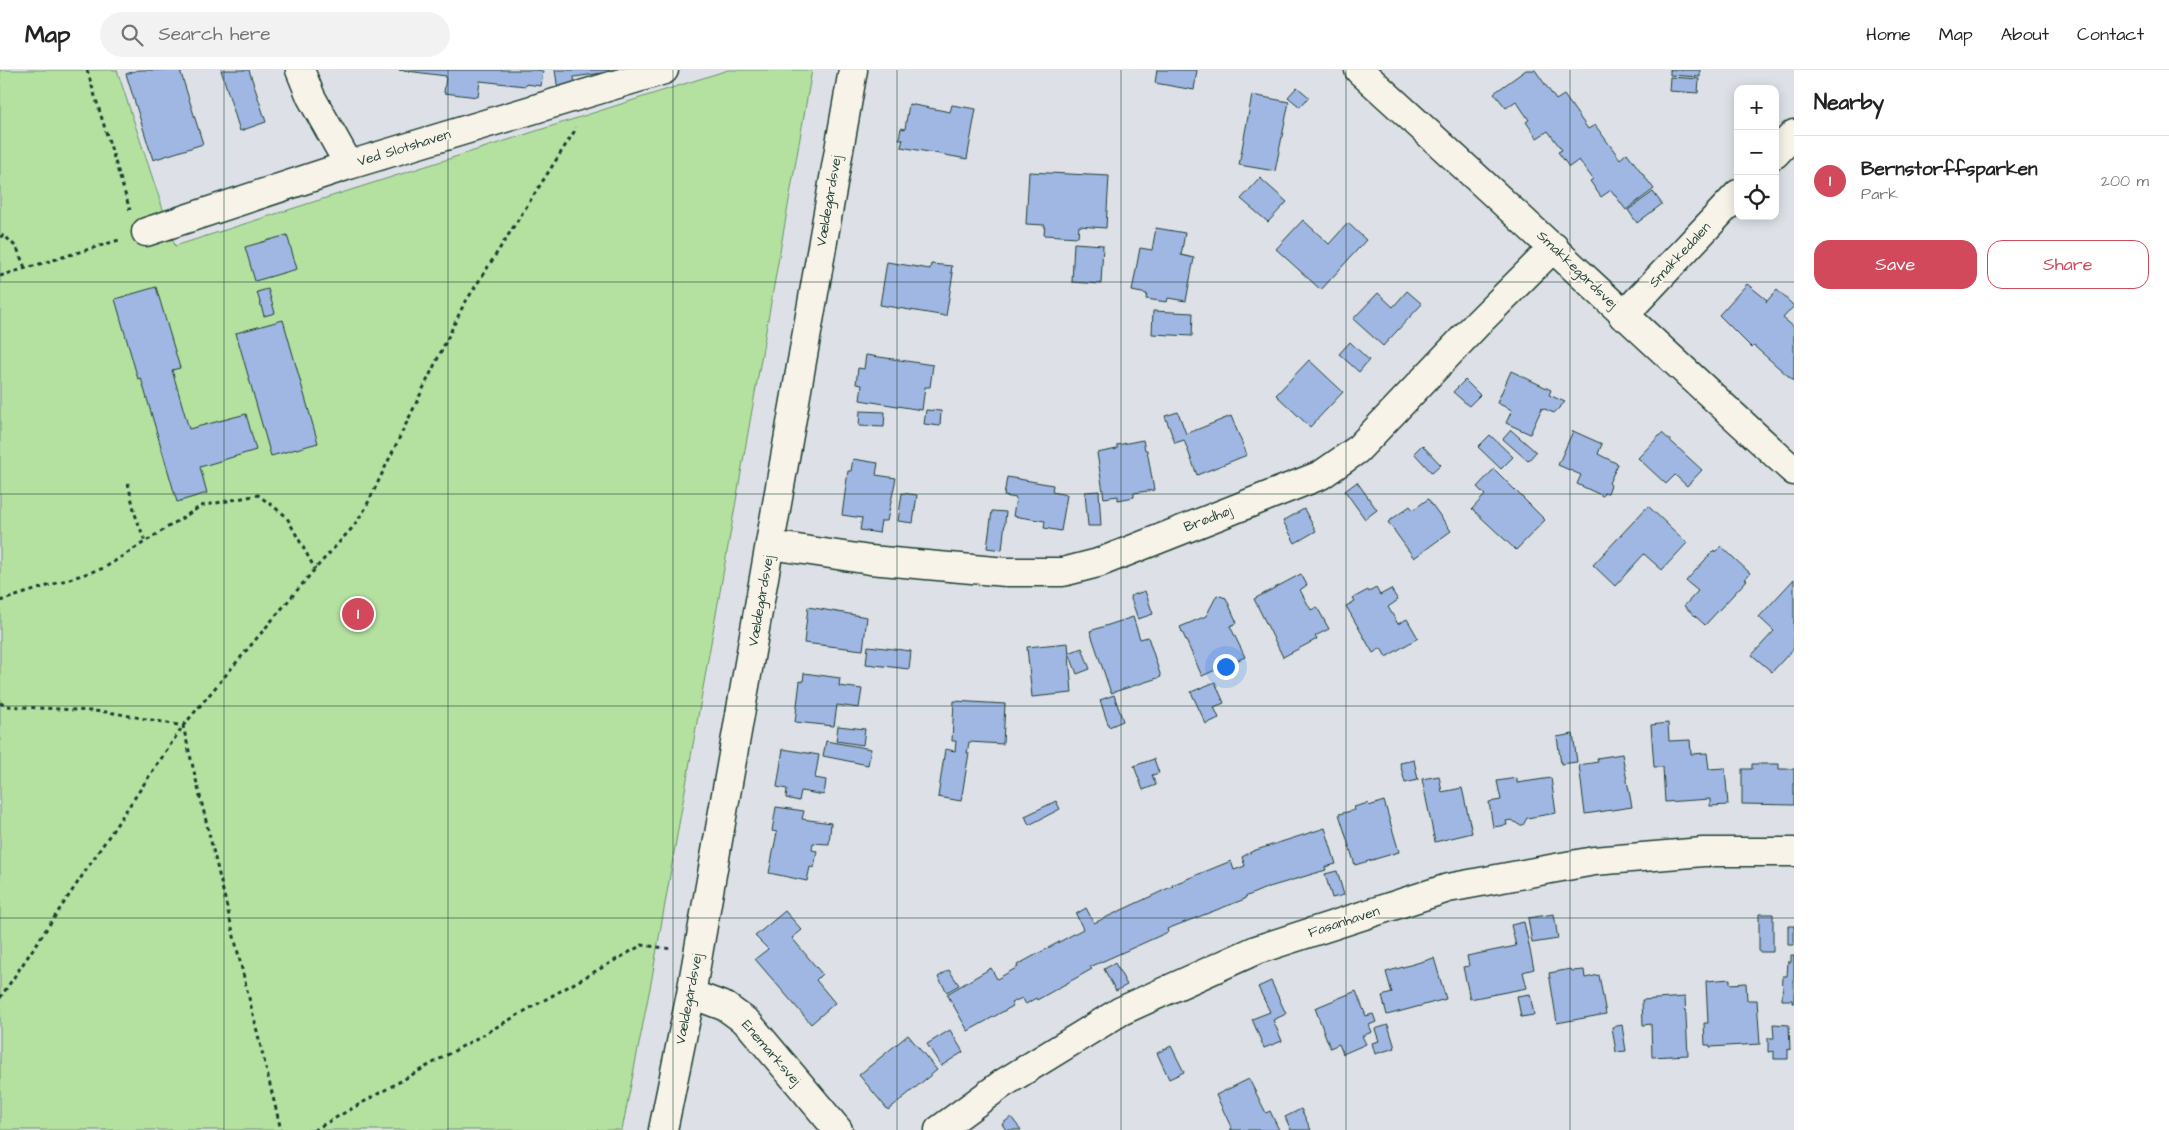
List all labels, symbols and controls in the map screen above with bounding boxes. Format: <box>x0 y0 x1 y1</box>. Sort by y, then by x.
search box <box>100 12 450 57</box>
text: Map <box>25 18 70 52</box>
icon: search <box>118 21 146 49</box>
text: Search here <box>158 21 271 48</box>
text: Home <box>1866 22 1911 47</box>
text: Map <box>1939 22 1973 47</box>
text: About <box>2001 22 2049 47</box>
text: Contact <box>2077 22 2144 47</box>
map controls <box>1734 85 1779 220</box>
button: + <box>1734 85 1779 130</box>
text: Nearby <box>1814 88 1884 117</box>
street label: Ved Slotshaven <box>355 124 453 172</box>
button: − <box>1734 130 1779 175</box>
street label: Vældegårdsvej <box>811 153 847 248</box>
text: Bernstorffsparken <box>1861 156 2037 183</box>
text: 1 <box>1829 170 1831 192</box>
text: 200 m <box>2101 170 2149 192</box>
button: locate <box>1734 175 1779 220</box>
text: Park <box>1861 183 1898 205</box>
street label: Smakkedalen <box>1644 218 1716 292</box>
street label: Smakkegårdsvej <box>1532 226 1622 314</box>
button: Save <box>1814 240 1977 289</box>
button: Share <box>1987 240 2149 289</box>
street label: Brødhøj <box>1181 501 1235 537</box>
street label: Vældegårdsvej <box>743 553 779 648</box>
pin: 1 <box>342 595 374 633</box>
your location <box>1213 654 1239 680</box>
street label: Fasanhaven <box>1306 901 1382 943</box>
street label: Vældegårdsvej <box>670 951 708 1046</box>
street label: Enemarksvej <box>737 1016 806 1091</box>

